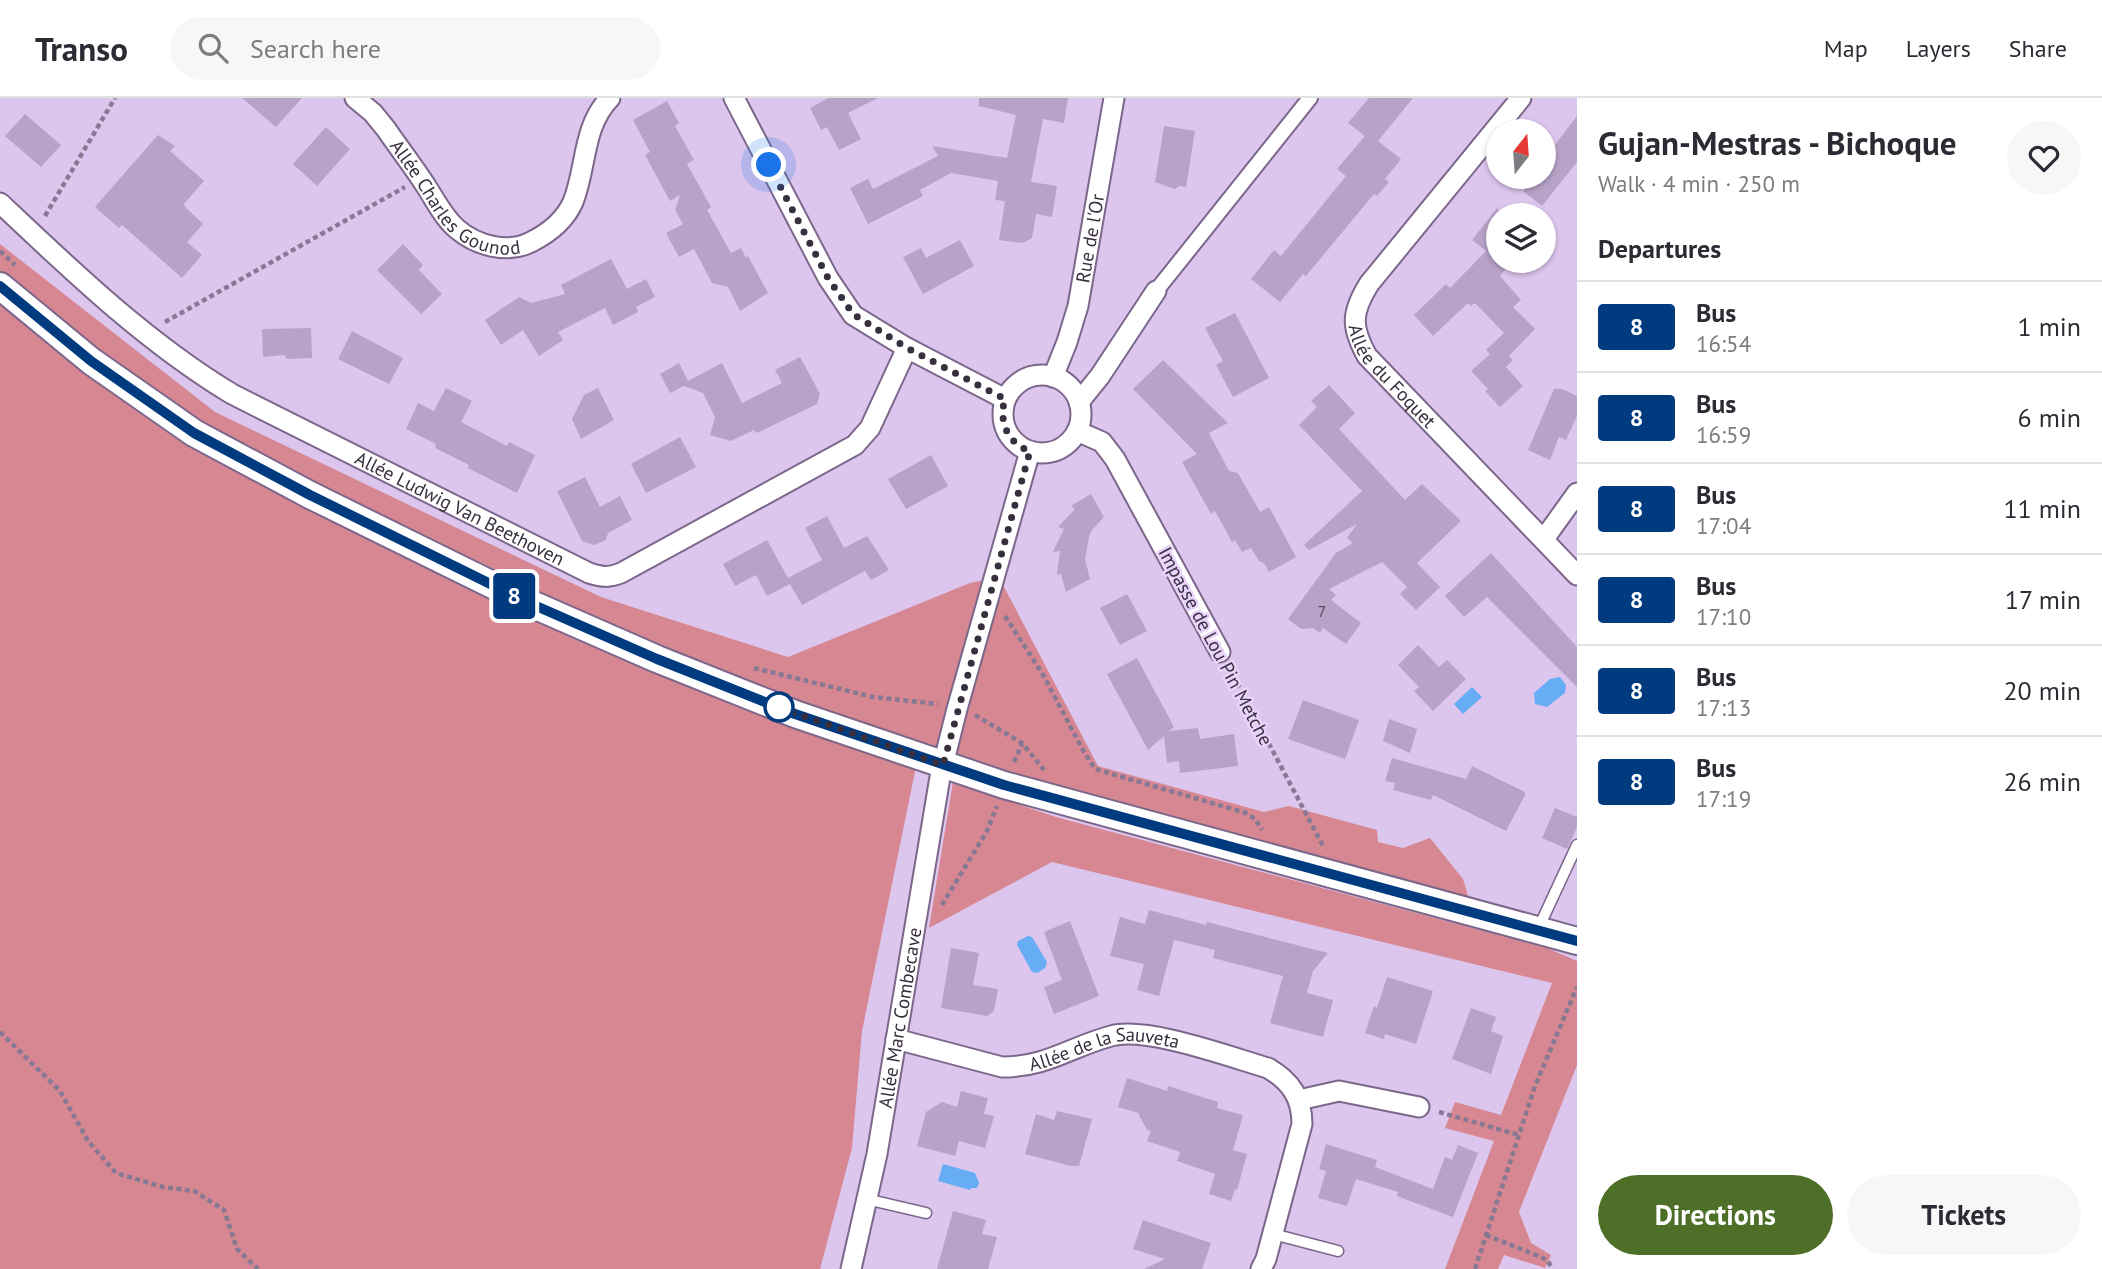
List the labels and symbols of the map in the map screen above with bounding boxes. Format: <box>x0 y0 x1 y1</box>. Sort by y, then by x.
north arrow <box>1486 119 1556 189</box>
street label: Allée Charles Gounod <box>385 135 522 260</box>
your location <box>751 147 786 182</box>
street label: Rue de l'Or <box>1070 192 1109 284</box>
street label: Allée du Foquet <box>1343 322 1442 433</box>
street label: Allée Ludwig Van Beethoven <box>351 446 568 571</box>
street label: Impasse de Lou Pin Metche <box>1153 543 1279 749</box>
line badge: 8 <box>491 573 537 619</box>
house number: 7 <box>1318 601 1326 621</box>
unlabelled marker <box>764 692 794 722</box>
street label: Allée Marc Combecave <box>873 926 927 1110</box>
street label: Allée de la Sauveta <box>1027 1022 1182 1076</box>

